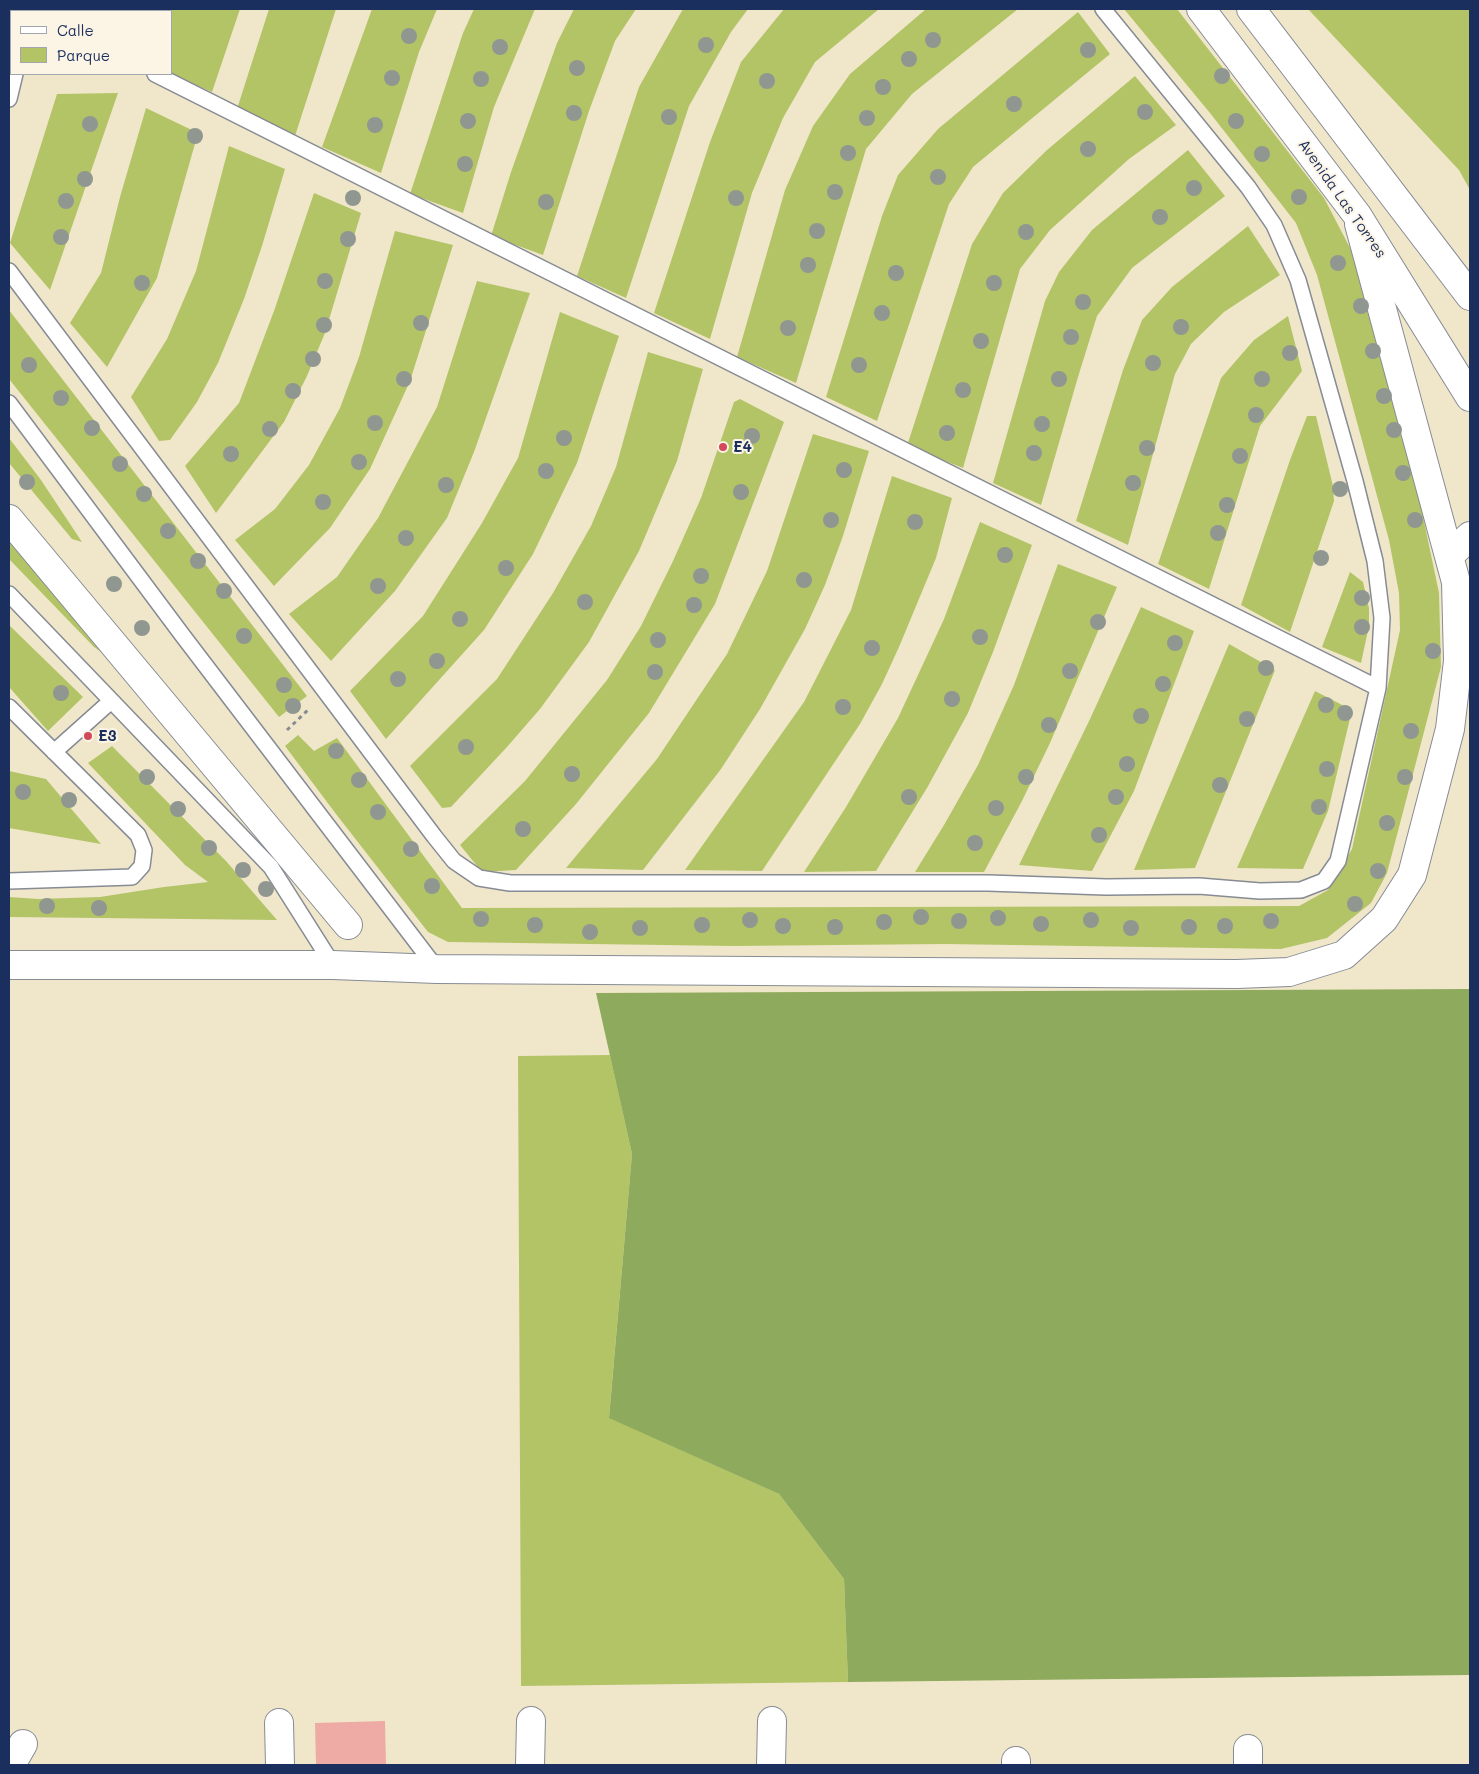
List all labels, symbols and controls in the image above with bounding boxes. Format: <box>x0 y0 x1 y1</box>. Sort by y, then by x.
legend <box>10 10 172 75</box>
text: Calle <box>57 20 94 40</box>
text: Parque <box>57 45 110 65</box>
street label: Avenida Las Torres <box>1294 136 1390 262</box>
place label: E4 <box>733 438 752 456</box>
marker: E4 <box>717 441 729 453</box>
place label: E3 <box>98 727 117 745</box>
marker: E3 <box>82 730 94 742</box>

